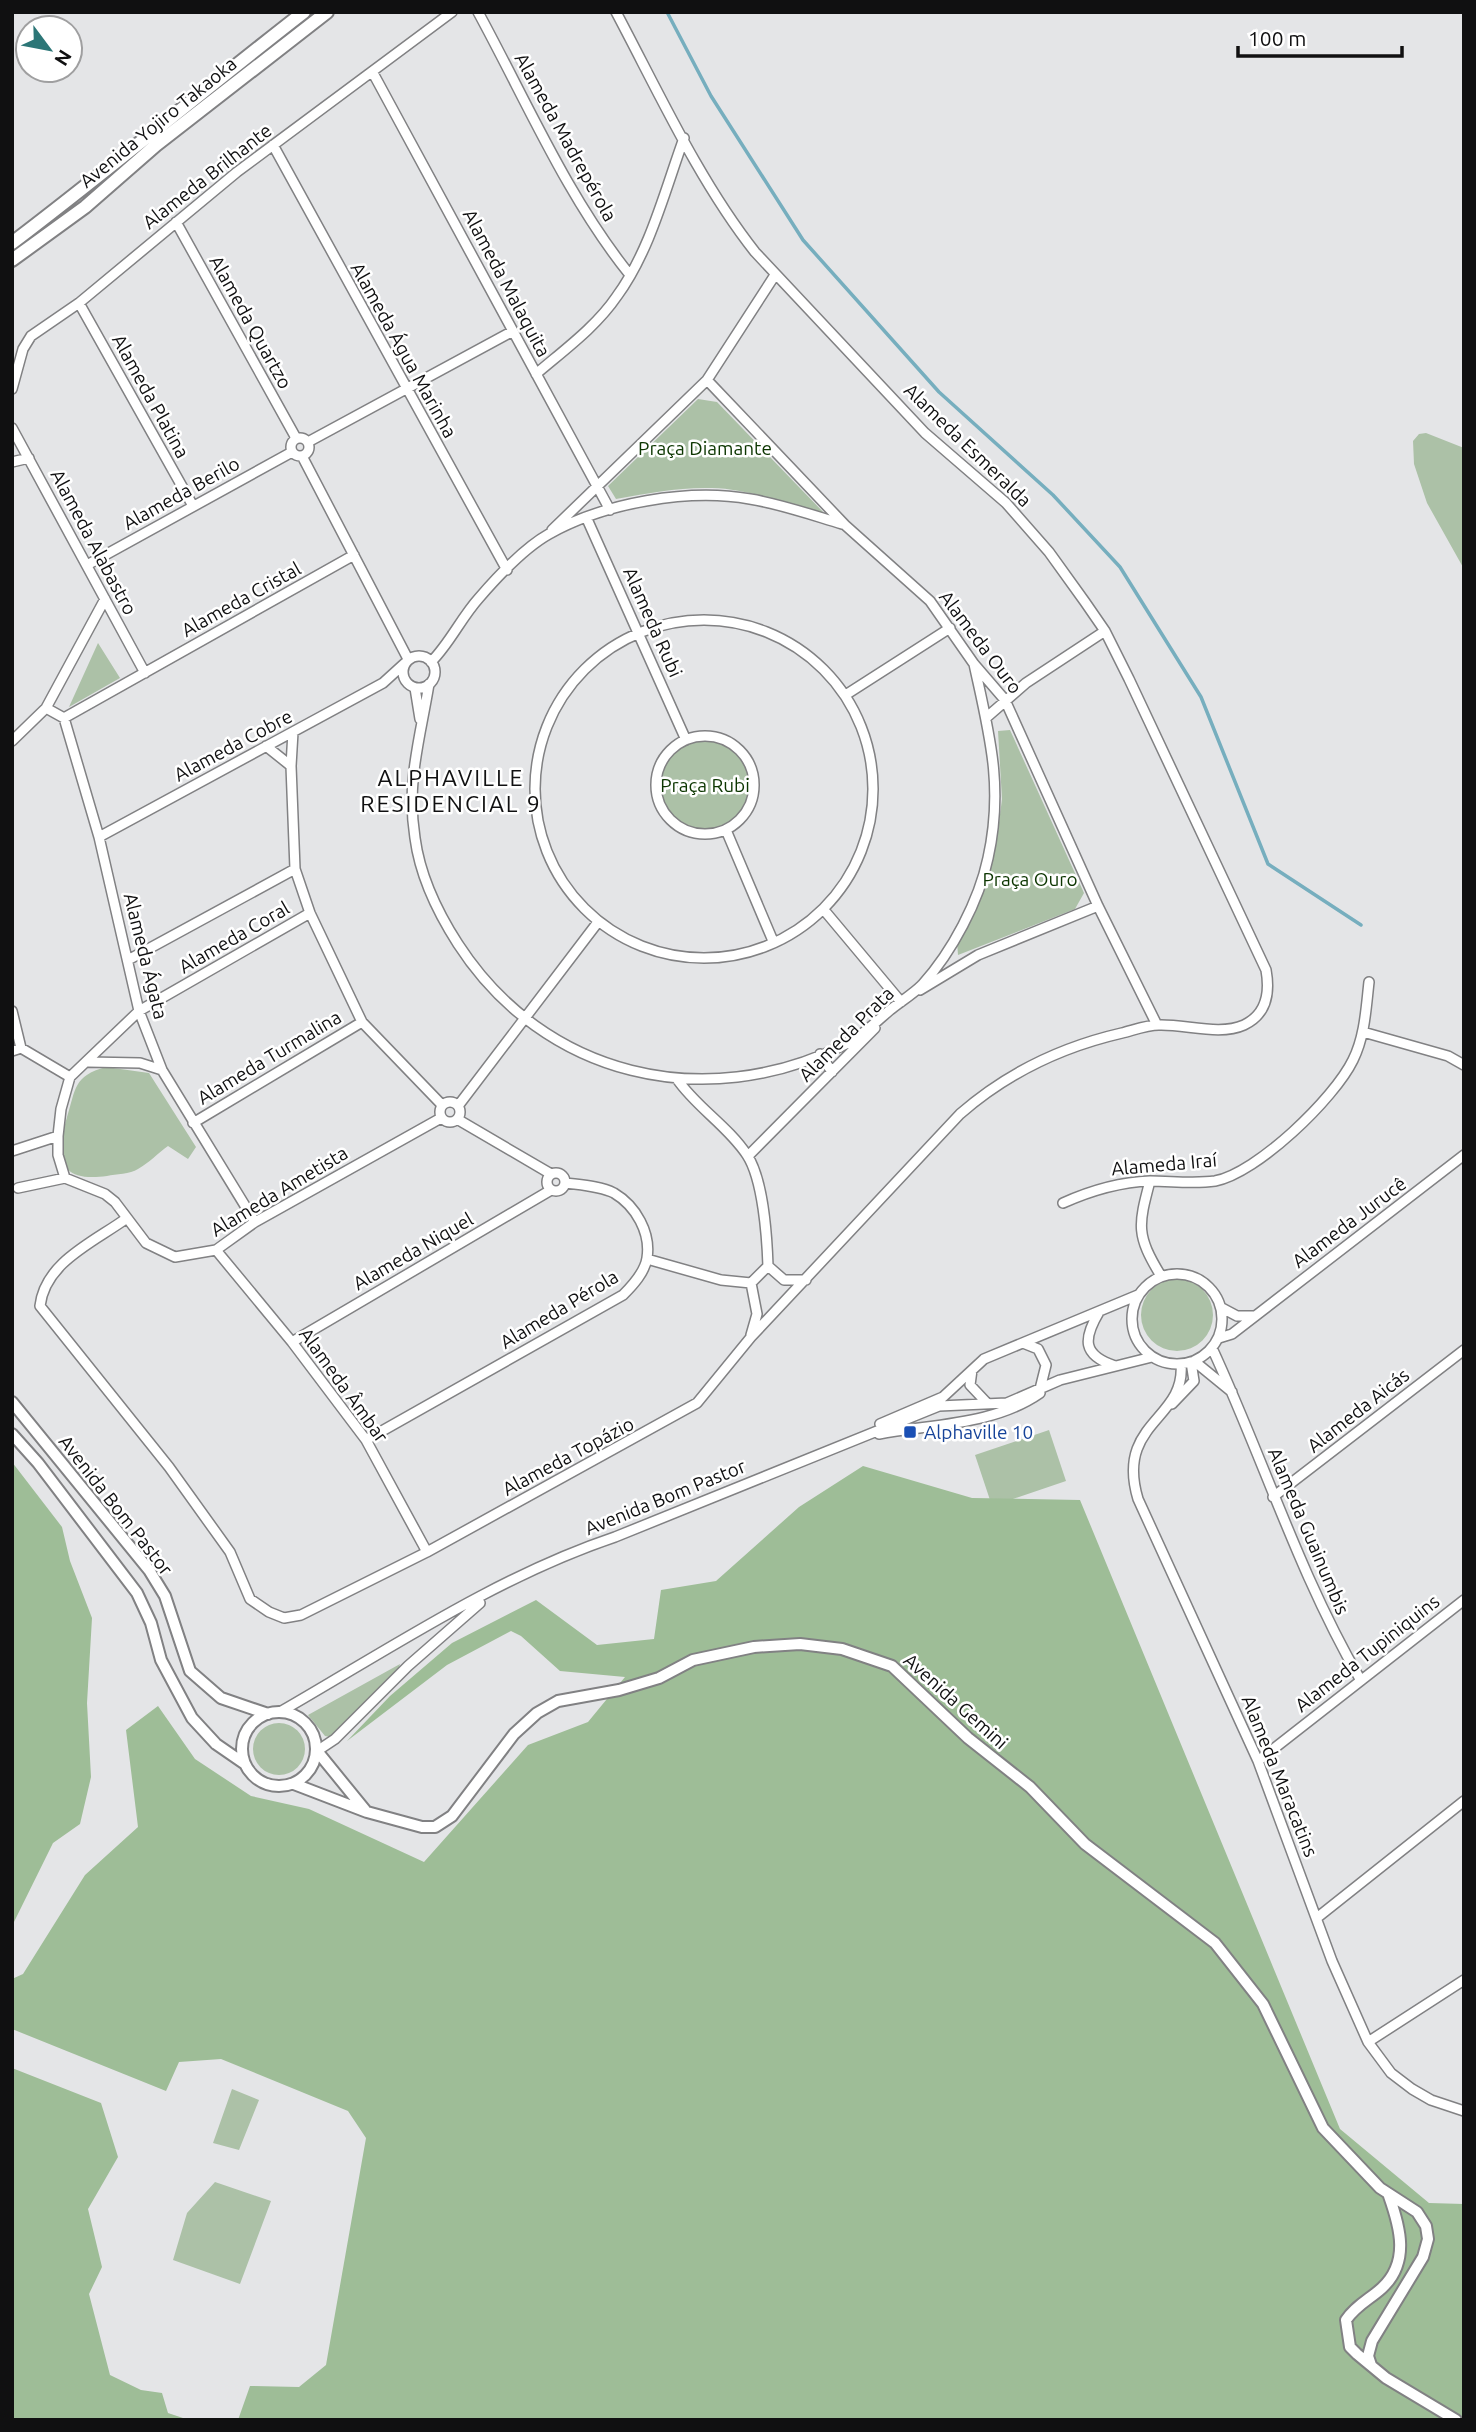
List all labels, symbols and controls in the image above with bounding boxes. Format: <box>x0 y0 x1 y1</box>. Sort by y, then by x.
north arrow <box>14 14 84 84</box>
scale bar <box>1238 14 1402 58</box>
text: 100 m <box>1248 26 1306 50</box>
text: N <box>50 46 77 70</box>
street label: Alameda Madrepérola <box>511 49 621 225</box>
street label: Avenida Yojiro Takaoka <box>75 52 241 192</box>
street label: Alameda Brilhante <box>138 119 276 233</box>
street label: Alameda Malaquita <box>459 205 555 361</box>
street label: Alameda Quartzo <box>205 252 297 392</box>
street label: Alameda Água Marinha <box>347 259 461 441</box>
street label: Alameda Platina <box>108 330 194 462</box>
street label: Alameda Esmeralda <box>900 379 1036 511</box>
park label: Praça Diamante <box>638 437 772 459</box>
street label: Alameda Berilo <box>119 452 243 534</box>
street label: Alameda Alabastro <box>46 466 142 618</box>
street label: Alameda Cristal <box>177 557 305 641</box>
street label: Alameda Rubi <box>619 564 687 680</box>
street label: Alameda Ouro <box>935 586 1027 698</box>
street label: Alameda Cobre <box>170 705 296 785</box>
district label: ALPHAVILLE RESIDENCIAL 9 <box>360 765 542 816</box>
park label: Praça Rubi <box>660 774 750 796</box>
park label: Praça Ouro <box>982 868 1078 890</box>
street label: Alameda Ágata <box>120 891 172 1021</box>
street label: Alameda Coral <box>175 896 293 978</box>
street label: Alameda Prata <box>794 982 898 1086</box>
street label: Alameda Turmalina <box>193 1005 345 1109</box>
street label: Alameda Ametista <box>206 1141 352 1241</box>
street label: Alameda Iraí <box>1110 1148 1218 1180</box>
street label: Alameda Jurucê <box>1288 1172 1410 1272</box>
street label: Alameda Niquel <box>349 1208 477 1294</box>
street label: Alameda Pérola <box>496 1265 622 1353</box>
street label: Alameda Âmbar <box>295 1323 393 1447</box>
street label: Alameda Aicás <box>1303 1363 1413 1457</box>
street label: Alameda Topázio <box>499 1412 637 1500</box>
place label: Alphaville 10 <box>924 1421 1033 1443</box>
marker: Alphaville 10 <box>902 1424 918 1440</box>
street label: Avenida Bom Pastor <box>55 1431 177 1579</box>
street label: Alameda Guainumbis <box>1264 1444 1354 1618</box>
street label: Avenida Bom Pastor <box>581 1455 749 1539</box>
street label: Alameda Tupiniquins <box>1290 1590 1444 1716</box>
street label: Avenida Gemini <box>900 1649 1012 1753</box>
street label: Alameda Maracatins <box>1238 1692 1322 1860</box>

